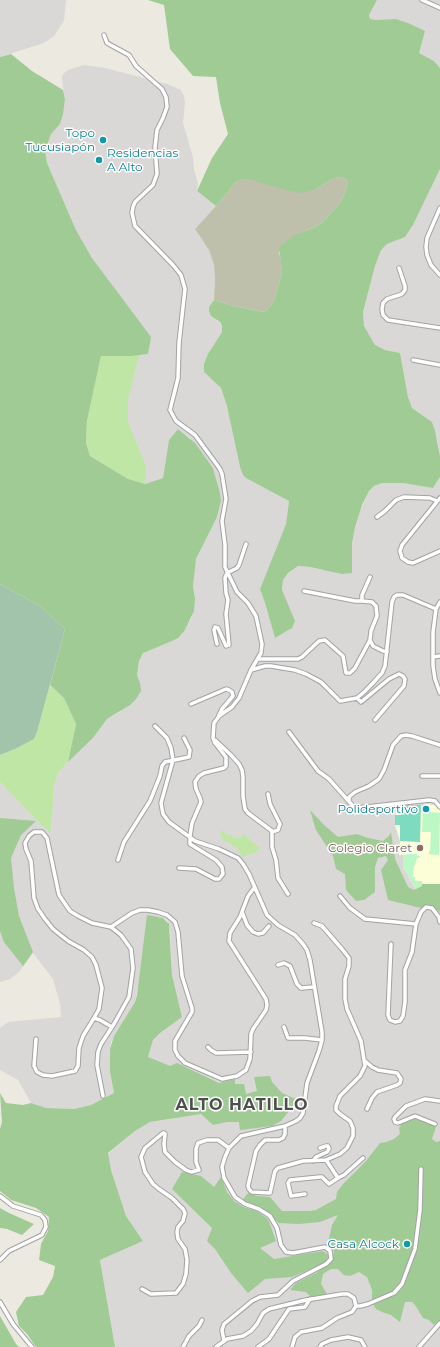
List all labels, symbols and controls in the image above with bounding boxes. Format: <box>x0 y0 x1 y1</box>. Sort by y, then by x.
place label: Topo Tucusiapón <box>25 126 95 154</box>
marker: Topo Tucusiapón <box>98 135 108 145</box>
place label: Residencias A Alto <box>107 146 178 174</box>
marker: Residencias A Alto <box>94 155 104 165</box>
place label: Polideportivo <box>338 802 418 816</box>
marker: Polideportivo <box>421 804 431 814</box>
place label: Colegio Claret <box>328 841 412 855</box>
marker: Colegio Claret <box>415 843 425 853</box>
district label: ALTO HATILLO <box>176 1095 308 1115</box>
place label: Casa Alcock <box>328 1237 399 1251</box>
marker: Casa Alcock <box>402 1239 412 1249</box>

